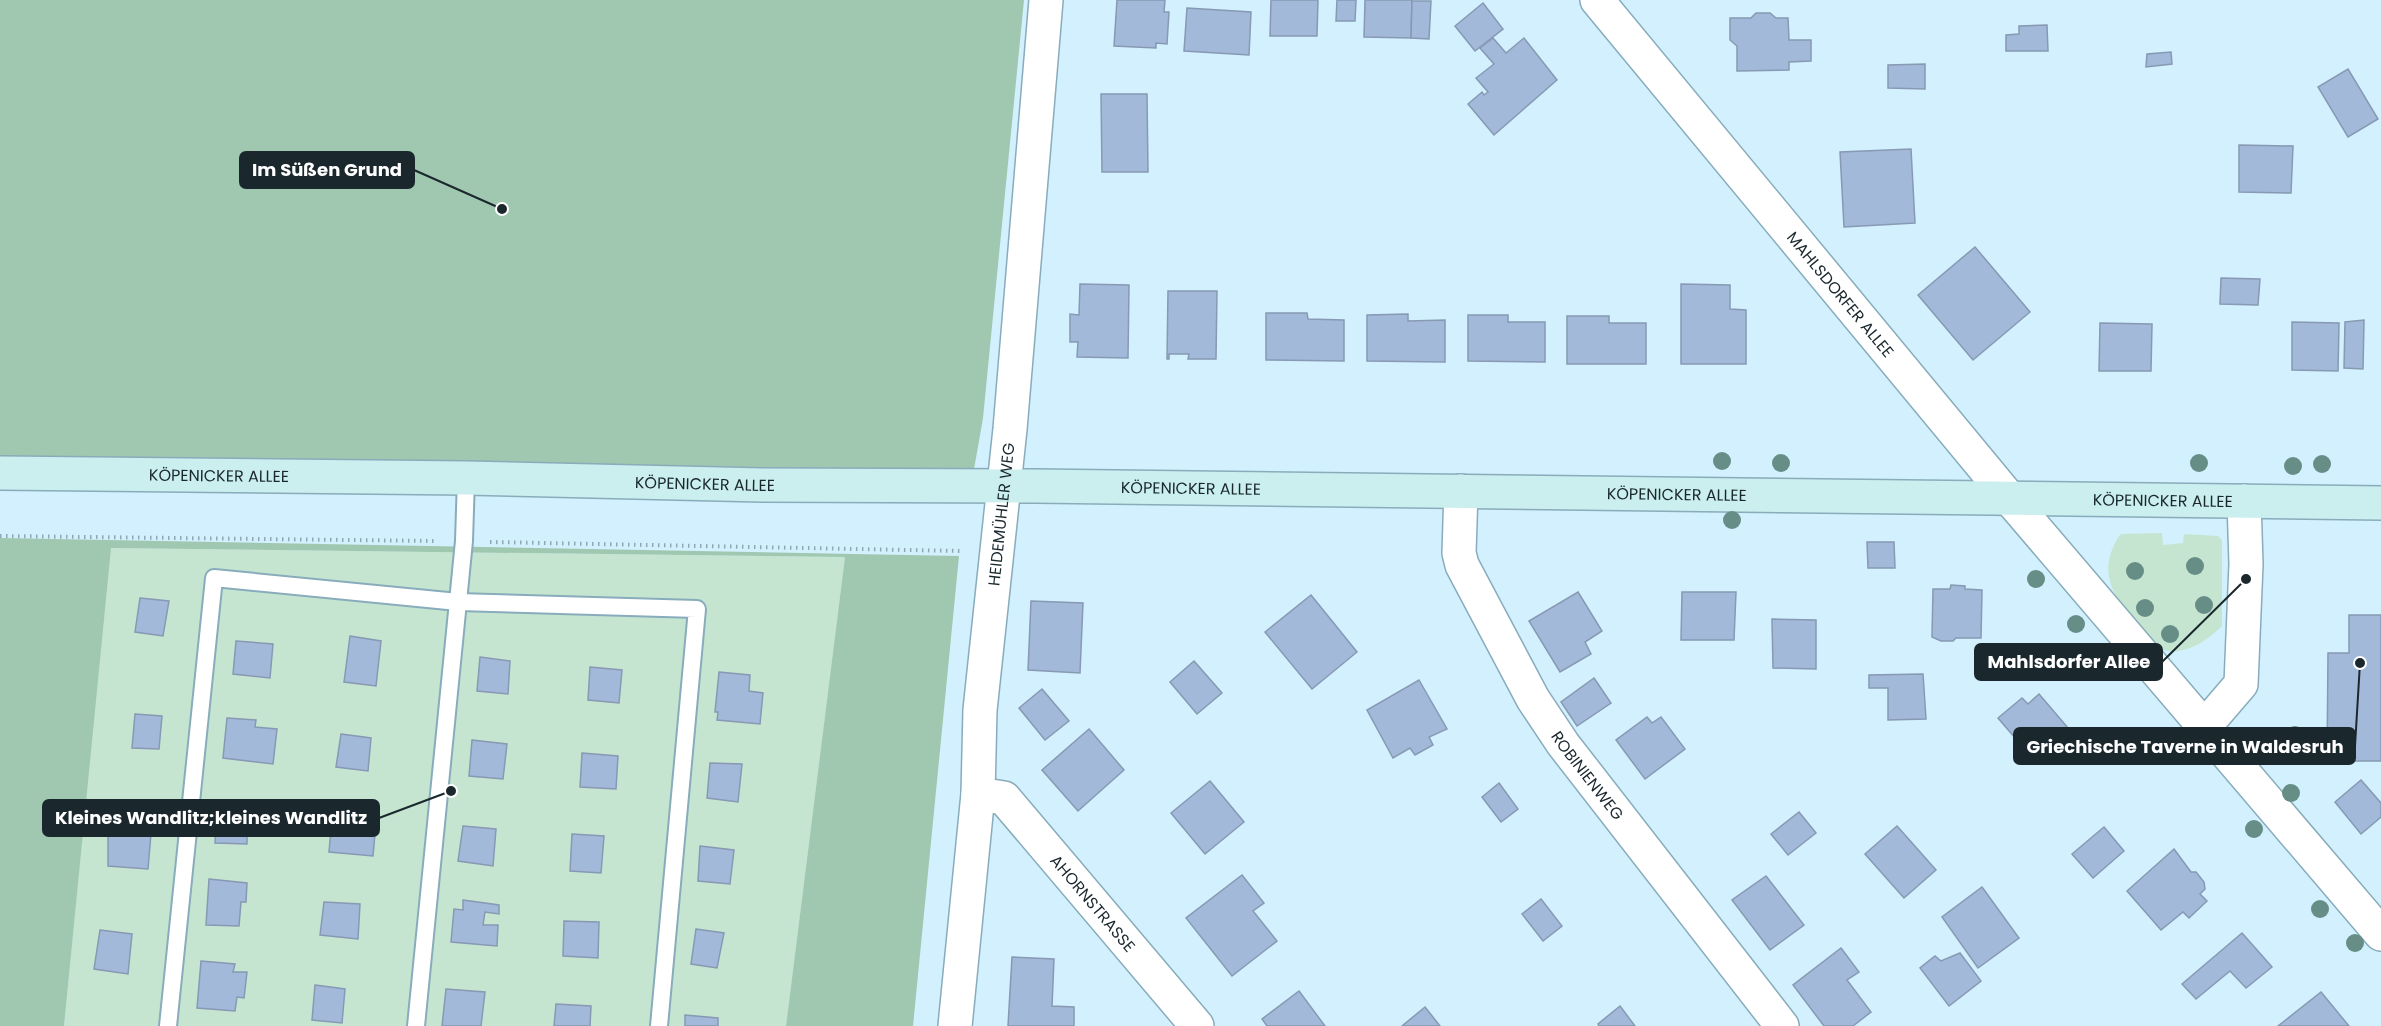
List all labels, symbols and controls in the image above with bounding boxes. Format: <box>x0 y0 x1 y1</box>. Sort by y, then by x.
callout: Im Süßen Grund <box>240 152 414 188</box>
text: Im Süßen Grund <box>252 157 402 182</box>
street label: MAHLSDORFER ALLEE <box>1782 226 1899 362</box>
street label: HEIDEMÜHLER WEG <box>982 442 1020 587</box>
street label: KÖPENICKER ALLEE <box>149 463 289 488</box>
street label: KÖPENICKER ALLEE <box>635 470 775 497</box>
street label: KÖPENICKER ALLEE <box>1121 476 1261 500</box>
street label: KÖPENICKER ALLEE <box>1607 482 1747 506</box>
street label: KÖPENICKER ALLEE <box>2093 488 2233 513</box>
callout: Mahlsdorfer Allee <box>1975 644 2162 680</box>
text: Mahlsdorfer Allee <box>1988 649 2150 674</box>
street label: ROBINIENWEG <box>1546 726 1629 825</box>
callout: Griechische Taverne in Waldesruh <box>2014 728 2355 764</box>
text: Griechische Taverne in Waldesruh <box>2026 734 2344 759</box>
callout: Kleines Wandlitz;kleines Wandlitz <box>43 800 379 836</box>
text: Kleines Wandlitz;kleines Wandlitz <box>55 805 367 830</box>
street label: AHORNSTRASSE <box>1045 849 1141 957</box>

